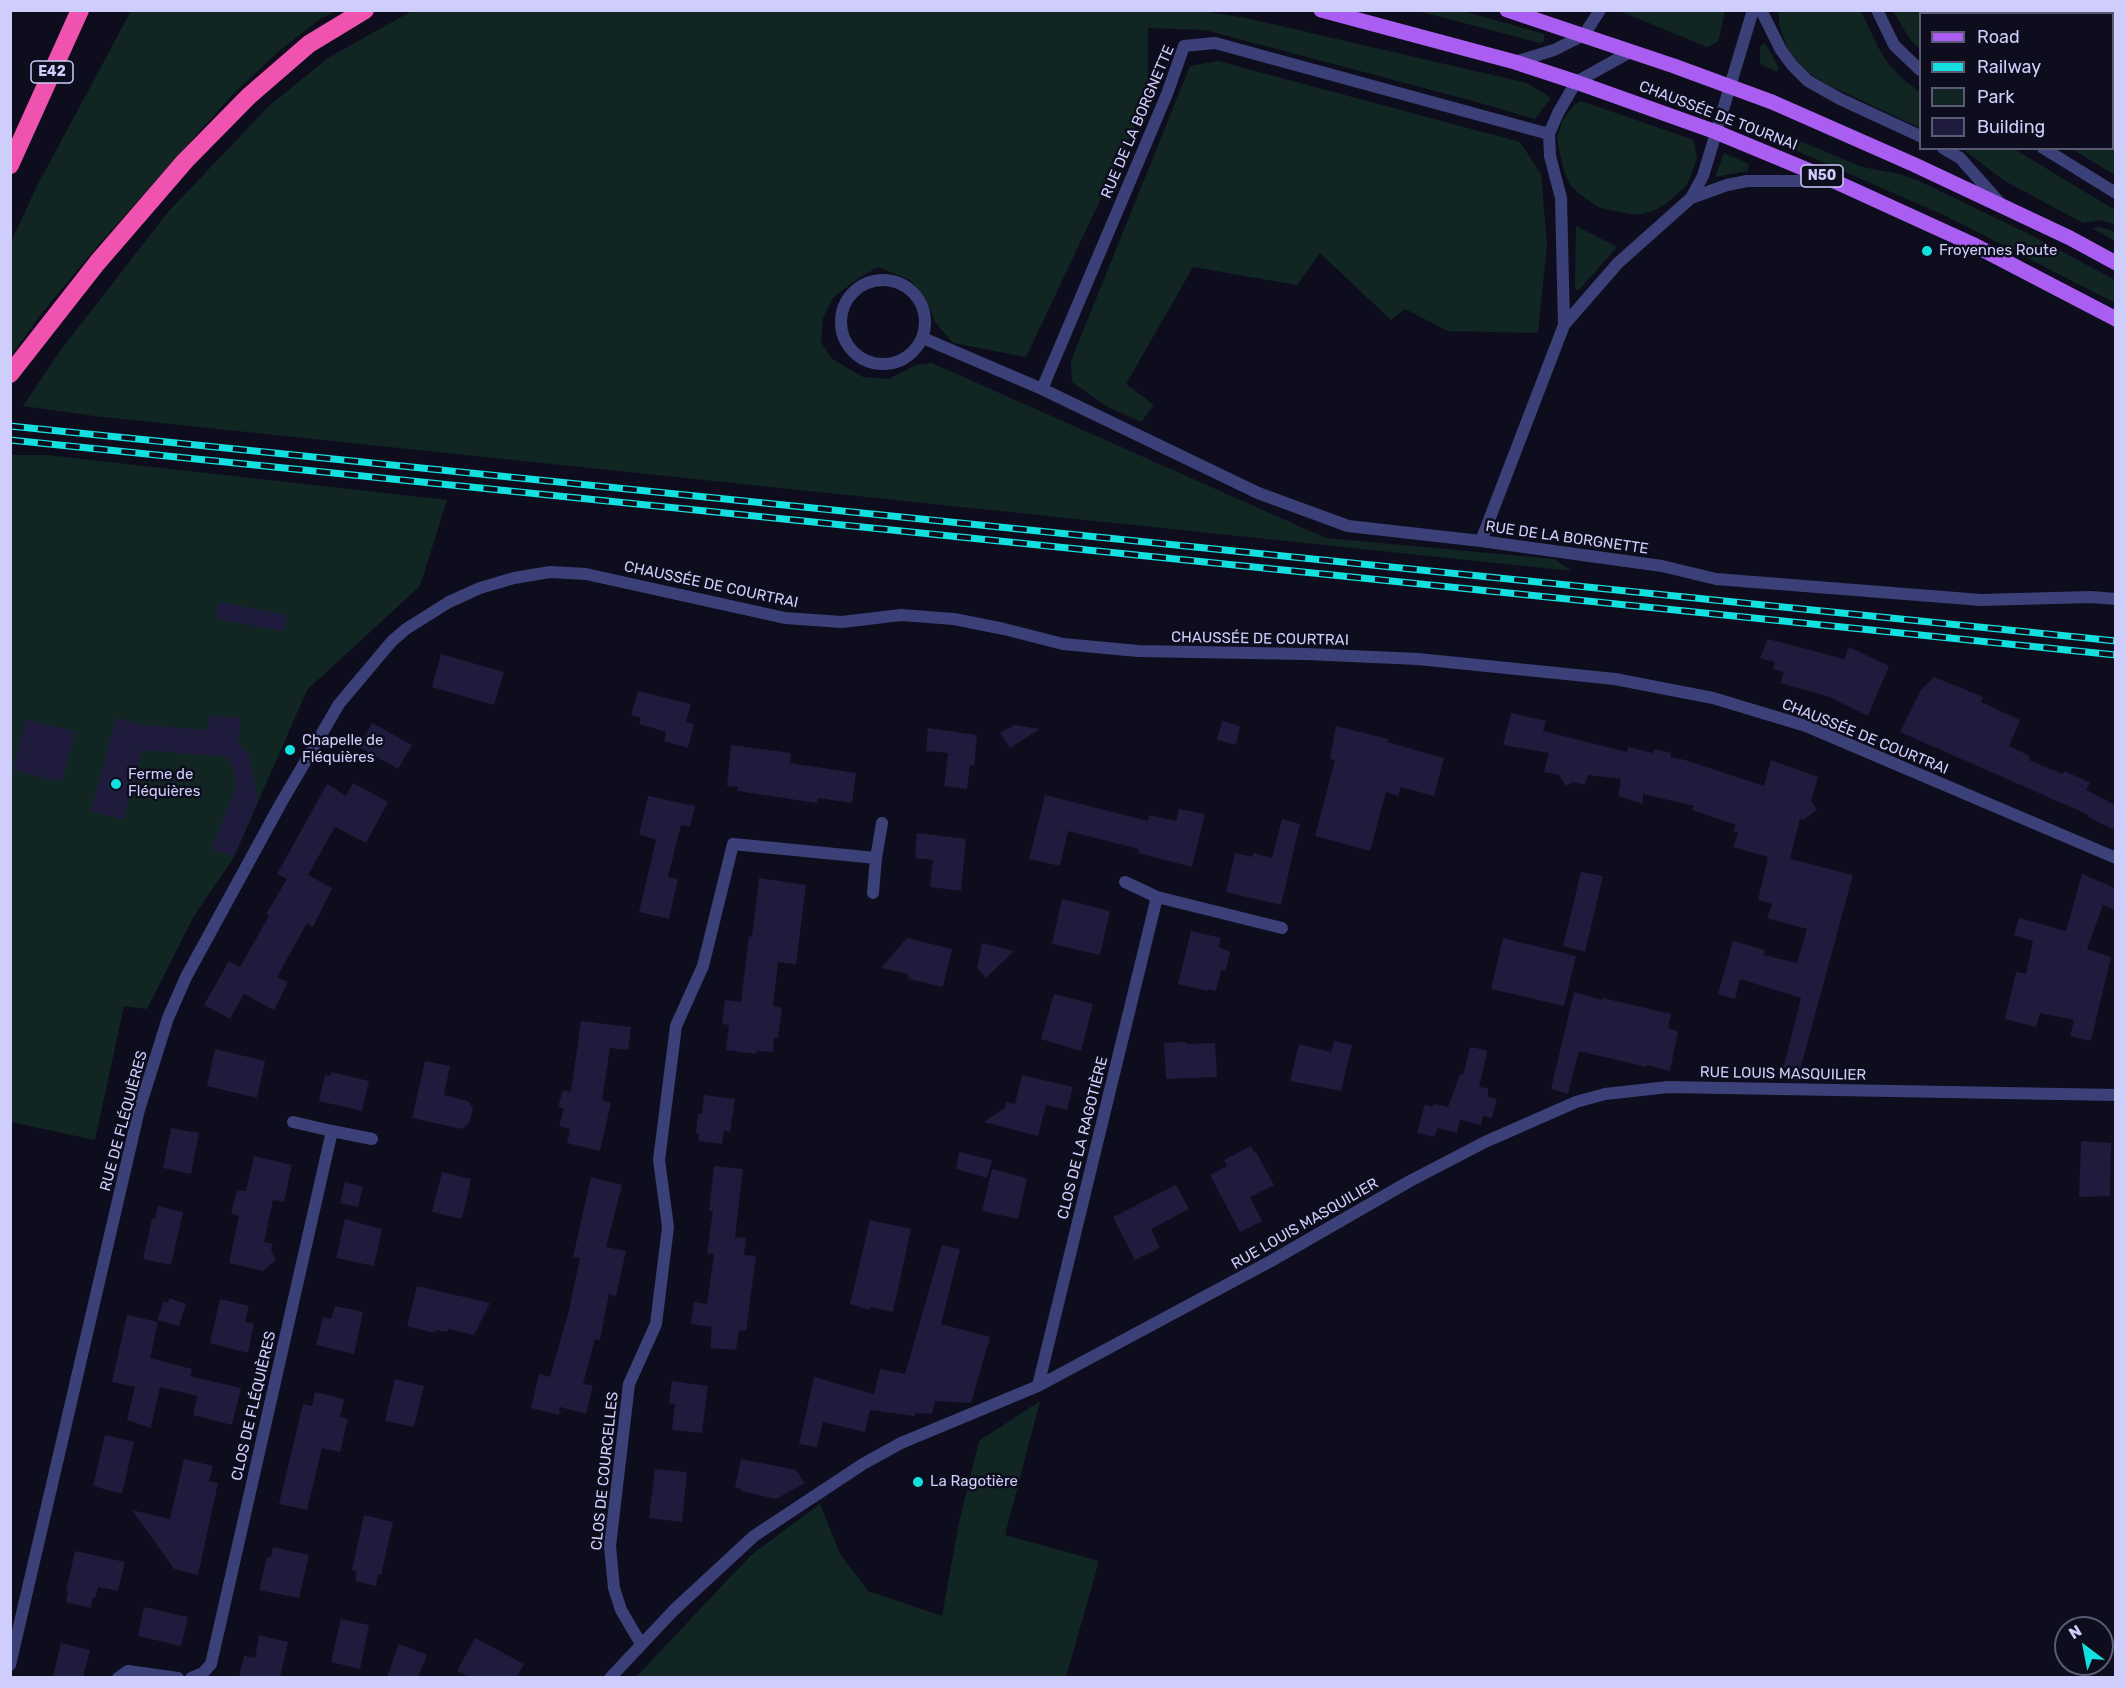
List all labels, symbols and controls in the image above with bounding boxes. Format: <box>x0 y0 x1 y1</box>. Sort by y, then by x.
legend <box>1919 12 2114 150</box>
text: Road <box>1977 26 2020 48</box>
street label: RUE DE LA BORGNETTE <box>1098 43 1178 201</box>
text: Railway <box>1977 56 2041 78</box>
road number: E42 <box>31 61 73 83</box>
street label: CHAUSSÉE DE TOURNAI <box>1636 77 1800 155</box>
text: Park <box>1977 86 2014 108</box>
text: Building <box>1977 116 2045 138</box>
road number: N50 <box>1801 165 1843 187</box>
place label: Froyennes Route <box>1939 242 2057 260</box>
marker: Froyennes Route <box>1920 244 1934 258</box>
street label: RUE DE LA BORGNETTE <box>1484 518 1650 558</box>
street label: CHAUSSÉE DE COURTRAI <box>622 558 800 612</box>
street label: CHAUSSÉE DE COURTRAI <box>1171 628 1349 650</box>
street label: CHAUSSÉE DE COURTRAI <box>1779 695 1951 779</box>
place label: Chapelle de Fléquières <box>302 732 383 767</box>
marker: Chapelle de Fléquières <box>283 743 297 757</box>
place label: Ferme de Fléquières <box>128 766 200 801</box>
marker: Ferme de Fléquières <box>109 777 123 791</box>
street label: RUE DE FLÉQUIÈRES <box>97 1049 151 1193</box>
street label: CLOS DE LA RAGOTIÈRE <box>1054 1055 1112 1221</box>
street label: RUE LOUIS MASQUILIER <box>1700 1064 1866 1084</box>
street label: RUE LOUIS MASQUILIER <box>1228 1175 1382 1273</box>
street label: CLOS DE FLÉQUIÈRES <box>228 1330 280 1482</box>
street label: CLOS DE COURCELLES <box>588 1391 622 1551</box>
place label: La Ragotière <box>930 1473 1018 1491</box>
marker: La Ragotière <box>911 1475 925 1489</box>
north arrow <box>2054 1616 2114 1676</box>
text: N <box>2065 1621 2085 1643</box>

